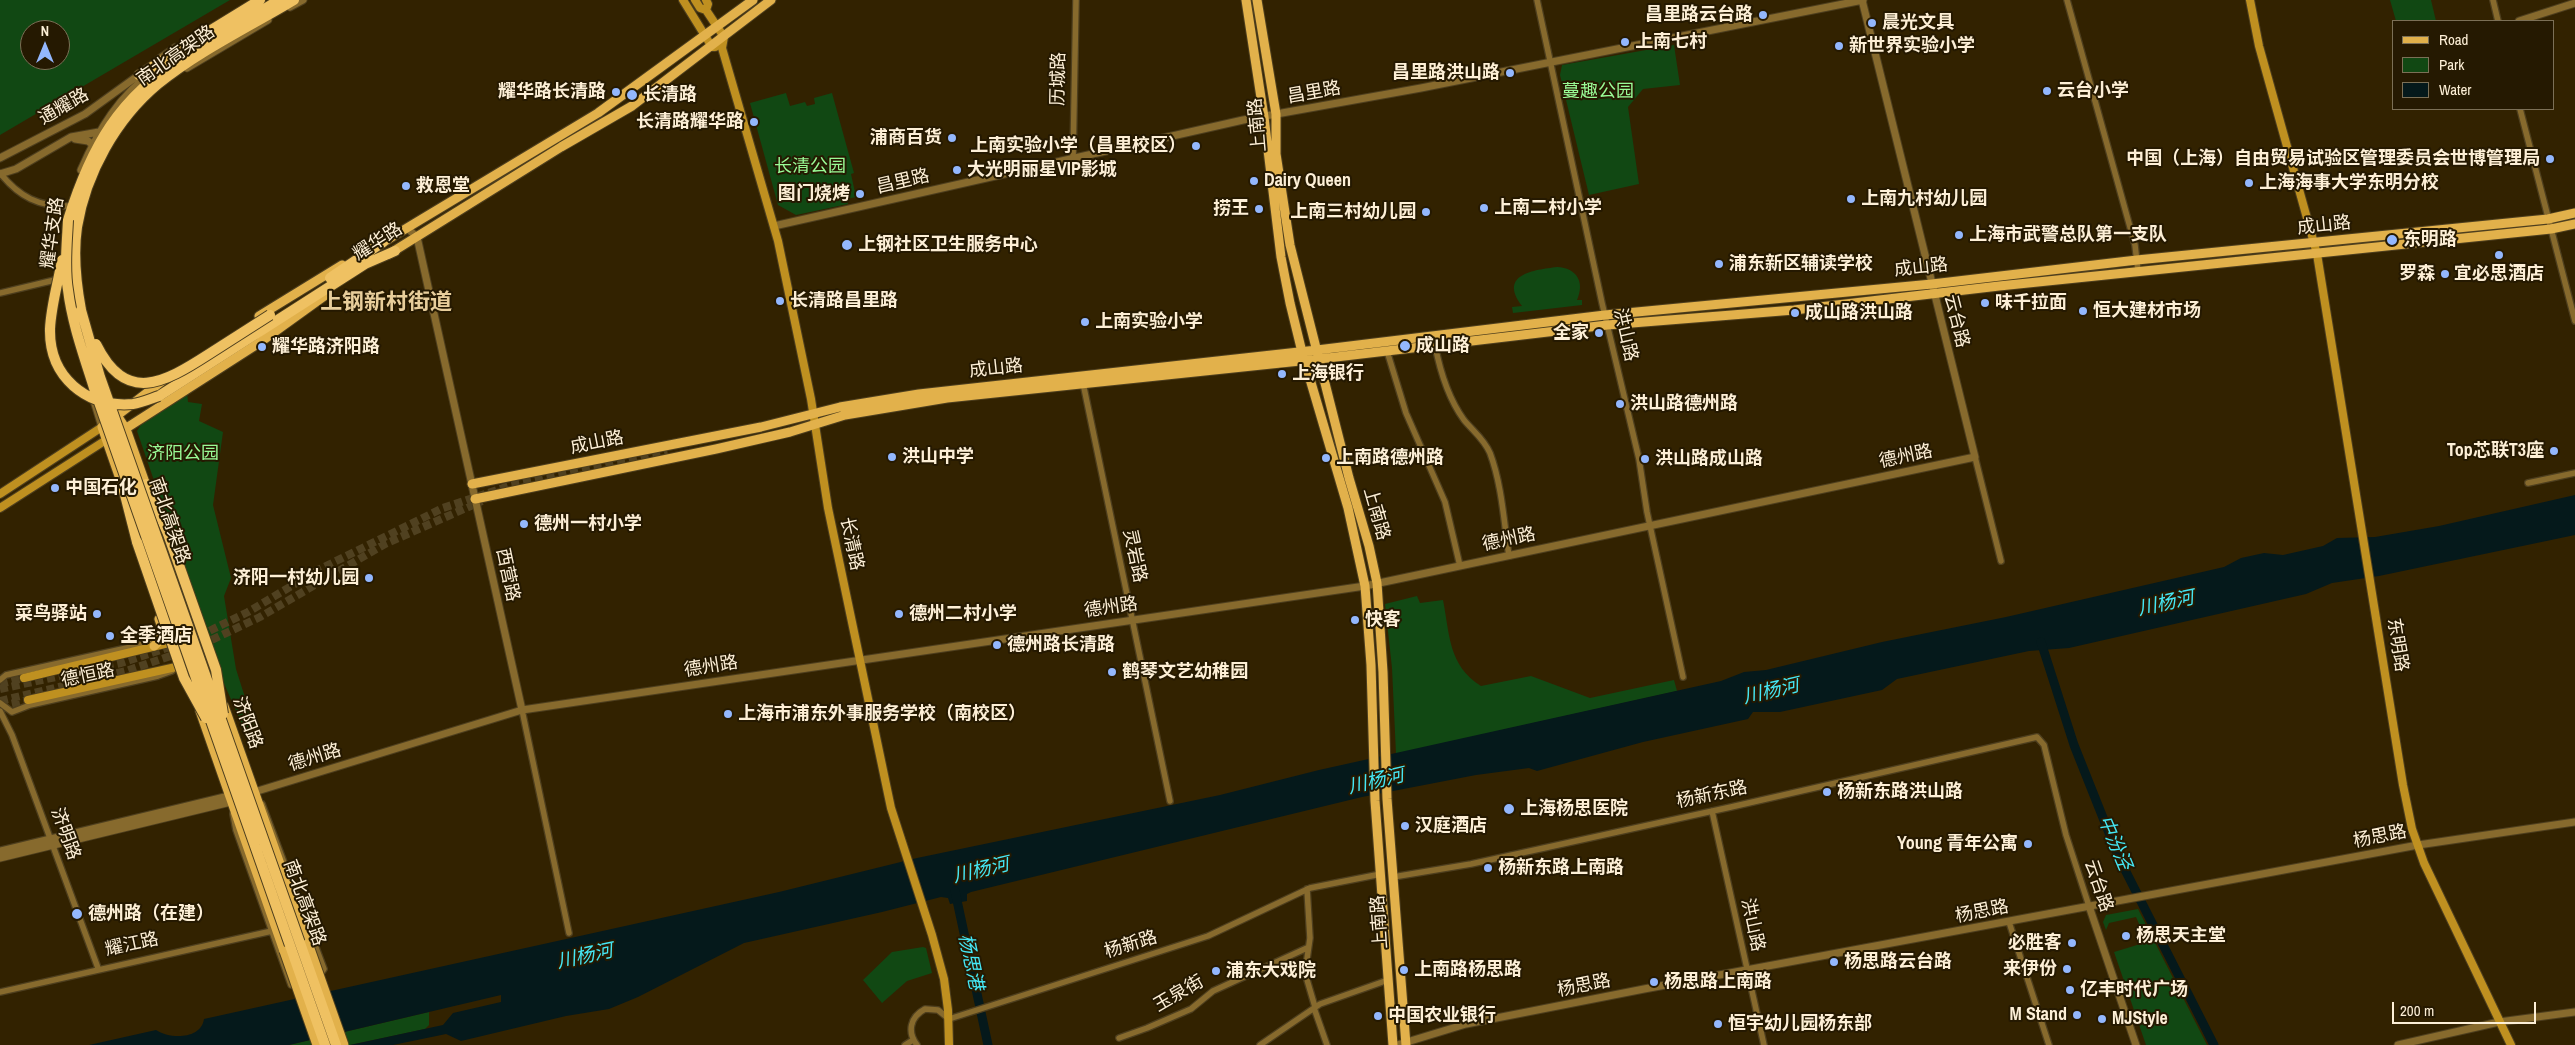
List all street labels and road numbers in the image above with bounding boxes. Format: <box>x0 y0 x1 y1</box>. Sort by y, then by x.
street label: 南北高架路 <box>133 21 219 91</box>
street label: 历城路 <box>1048 52 1070 106</box>
street label: 昌里路 <box>1286 78 1342 108</box>
street label: 通耀路 <box>35 84 93 130</box>
street label: 上南路 <box>1245 97 1271 153</box>
street label: 昌里路 <box>874 165 932 199</box>
street label: 耀华支路 <box>37 196 69 270</box>
street label: 成山路 <box>2296 212 2352 240</box>
street label: 耀华路 <box>349 219 407 265</box>
street label: 成山路 <box>1893 254 1949 282</box>
street label: 云台路 <box>1939 292 1973 350</box>
street label: 洪山路 <box>1608 306 1642 364</box>
street label: 成山路 <box>968 355 1024 383</box>
street label: 成山路 <box>568 427 626 459</box>
street label: 德州路 <box>1877 441 1935 473</box>
street label: 南北高架路 <box>144 475 194 567</box>
street label: 上南路 <box>1358 485 1394 543</box>
street label: 长清路 <box>835 515 867 573</box>
street label: 德州路 <box>1480 524 1538 556</box>
street label: 灵岩路 <box>1118 527 1150 585</box>
street label: 西营路 <box>491 546 523 604</box>
street label: 德州路 <box>1083 594 1139 622</box>
street label: 东明路 <box>2382 617 2412 673</box>
street label: 德州路 <box>683 652 739 682</box>
street label: 德恒路 <box>59 660 117 692</box>
street label: 济阳路 <box>228 694 266 752</box>
street label: 德州路 <box>286 740 344 776</box>
street label: 杨新东路 <box>1675 777 1749 813</box>
street label: 济明路 <box>46 805 84 863</box>
street label: 杨思路 <box>2351 821 2409 853</box>
street label: 南北高架路 <box>278 857 330 949</box>
street label: 云台路 <box>2079 857 2117 915</box>
street label: 上南路 <box>1367 894 1393 950</box>
street label: 洪山路 <box>1736 896 1768 954</box>
street label: 杨思路 <box>1953 896 2011 928</box>
street label: 杨新路 <box>1102 927 1160 963</box>
street label: 耀江路 <box>103 929 161 961</box>
street label: 杨思路 <box>1555 970 1613 1002</box>
street label: 玉泉街 <box>1150 971 1208 1017</box>

